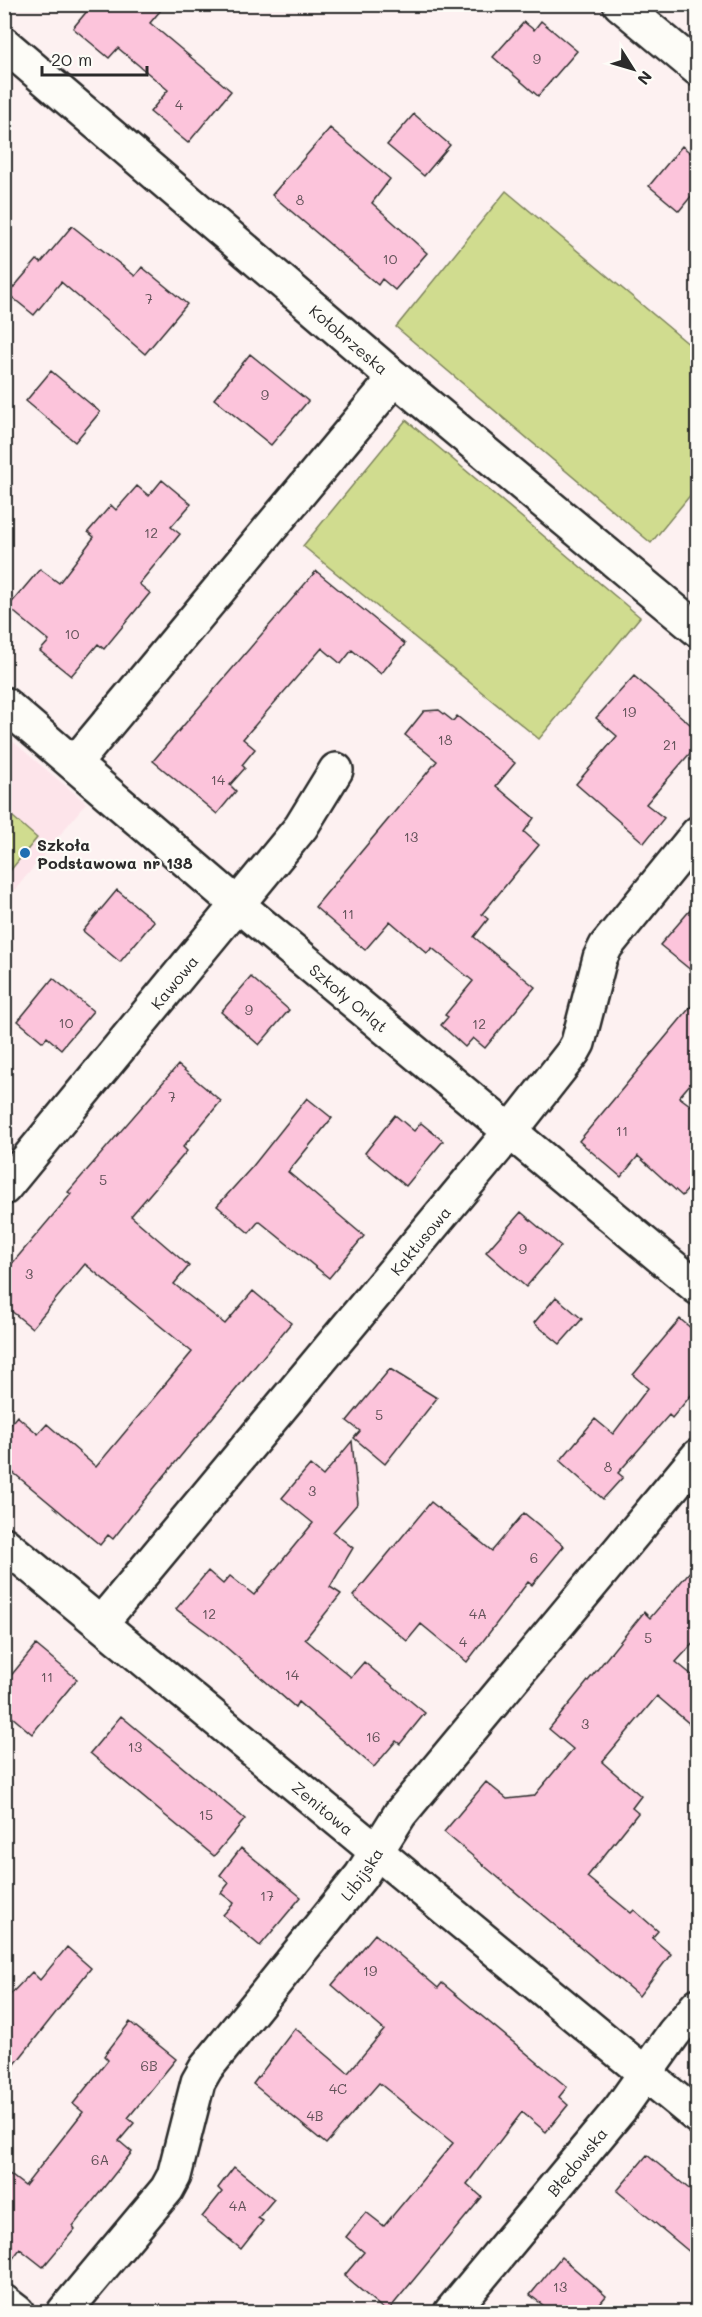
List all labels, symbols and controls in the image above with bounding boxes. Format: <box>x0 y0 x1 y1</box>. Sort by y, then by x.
scale bar <box>42 39 147 77</box>
north arrow <box>603 39 663 99</box>
text: 20 m <box>51 47 92 71</box>
house number: 9 <box>533 49 541 68</box>
text: N <box>633 67 657 90</box>
house number: 4 <box>175 95 184 114</box>
house number: 8 <box>296 190 304 209</box>
house number: 10 <box>383 249 398 268</box>
house number: 7 <box>145 289 153 308</box>
street label: Kołobrzeska <box>305 299 393 378</box>
house number: 9 <box>261 385 269 404</box>
house number: 12 <box>144 523 158 542</box>
house number: 10 <box>65 624 80 643</box>
house number: 19 <box>622 702 636 721</box>
house number: 18 <box>438 730 452 749</box>
house number: 21 <box>663 735 677 754</box>
house number: 14 <box>211 770 226 789</box>
house number: 13 <box>404 827 418 846</box>
place label: Szkoła Podstawowa nr 138 <box>37 834 193 873</box>
marker: Szkoła Podstawowa nr 138 <box>18 846 32 860</box>
house number: 11 <box>342 904 354 923</box>
street label: Kawowa <box>145 950 202 1013</box>
street label: Szkoły Orląt <box>305 959 393 1036</box>
house number: 9 <box>245 1000 253 1019</box>
house number: 10 <box>59 1013 74 1032</box>
house number: 12 <box>472 1014 486 1033</box>
house number: 7 <box>168 1087 176 1106</box>
house number: 11 <box>616 1121 628 1140</box>
house number: 5 <box>99 1170 107 1189</box>
street label: Kaktusowa <box>385 1201 455 1279</box>
house number: 9 <box>519 1239 527 1258</box>
house number: 3 <box>25 1264 33 1283</box>
house number: 5 <box>375 1405 383 1424</box>
house number: 8 <box>604 1457 612 1476</box>
house number: 3 <box>308 1481 316 1500</box>
house number: 6 <box>530 1548 538 1567</box>
house number: 12 <box>202 1604 216 1623</box>
house number: 4A <box>469 1604 487 1623</box>
house number: 5 <box>644 1628 652 1647</box>
house number: 4 <box>459 1632 468 1651</box>
house number: 14 <box>285 1665 300 1684</box>
house number: 11 <box>41 1667 53 1686</box>
house number: 3 <box>581 1714 589 1733</box>
house number: 16 <box>366 1727 380 1746</box>
house number: 13 <box>128 1737 142 1756</box>
street label: Zenitowa <box>288 1776 358 1839</box>
house number: 15 <box>199 1805 213 1824</box>
street label: Libijska <box>335 1843 387 1904</box>
house number: 17 <box>260 1886 274 1905</box>
house number: 19 <box>363 1961 377 1980</box>
house number: 6B <box>140 2056 158 2075</box>
house number: 4C <box>329 2079 347 2098</box>
house number: 4B <box>307 2106 323 2125</box>
street label: Błędowska <box>542 2123 611 2200</box>
house number: 6A <box>91 2150 109 2169</box>
house number: 4A <box>229 2196 247 2215</box>
house number: 13 <box>553 2277 567 2296</box>

